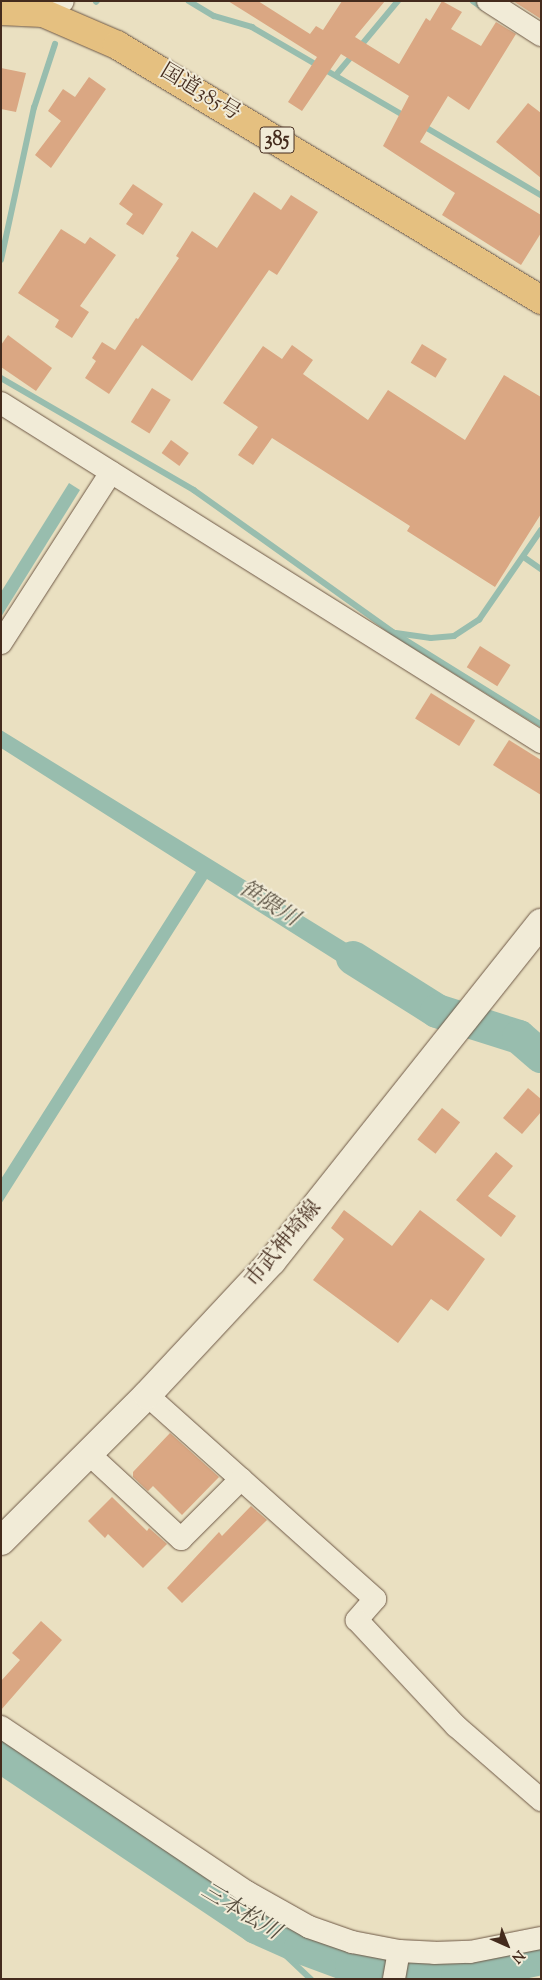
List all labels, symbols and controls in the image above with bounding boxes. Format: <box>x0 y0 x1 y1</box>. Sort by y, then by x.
street label: 国道385号 <box>155 59 245 127</box>
road number: 385 <box>260 122 294 158</box>
water label: 笹隈川 <box>233 876 303 934</box>
street label: 市武神埼線 <box>241 1196 327 1292</box>
water label: 三本松川 <box>195 1879 285 1947</box>
north arrow <box>482 1920 532 1970</box>
text: N <box>506 1945 528 1967</box>

